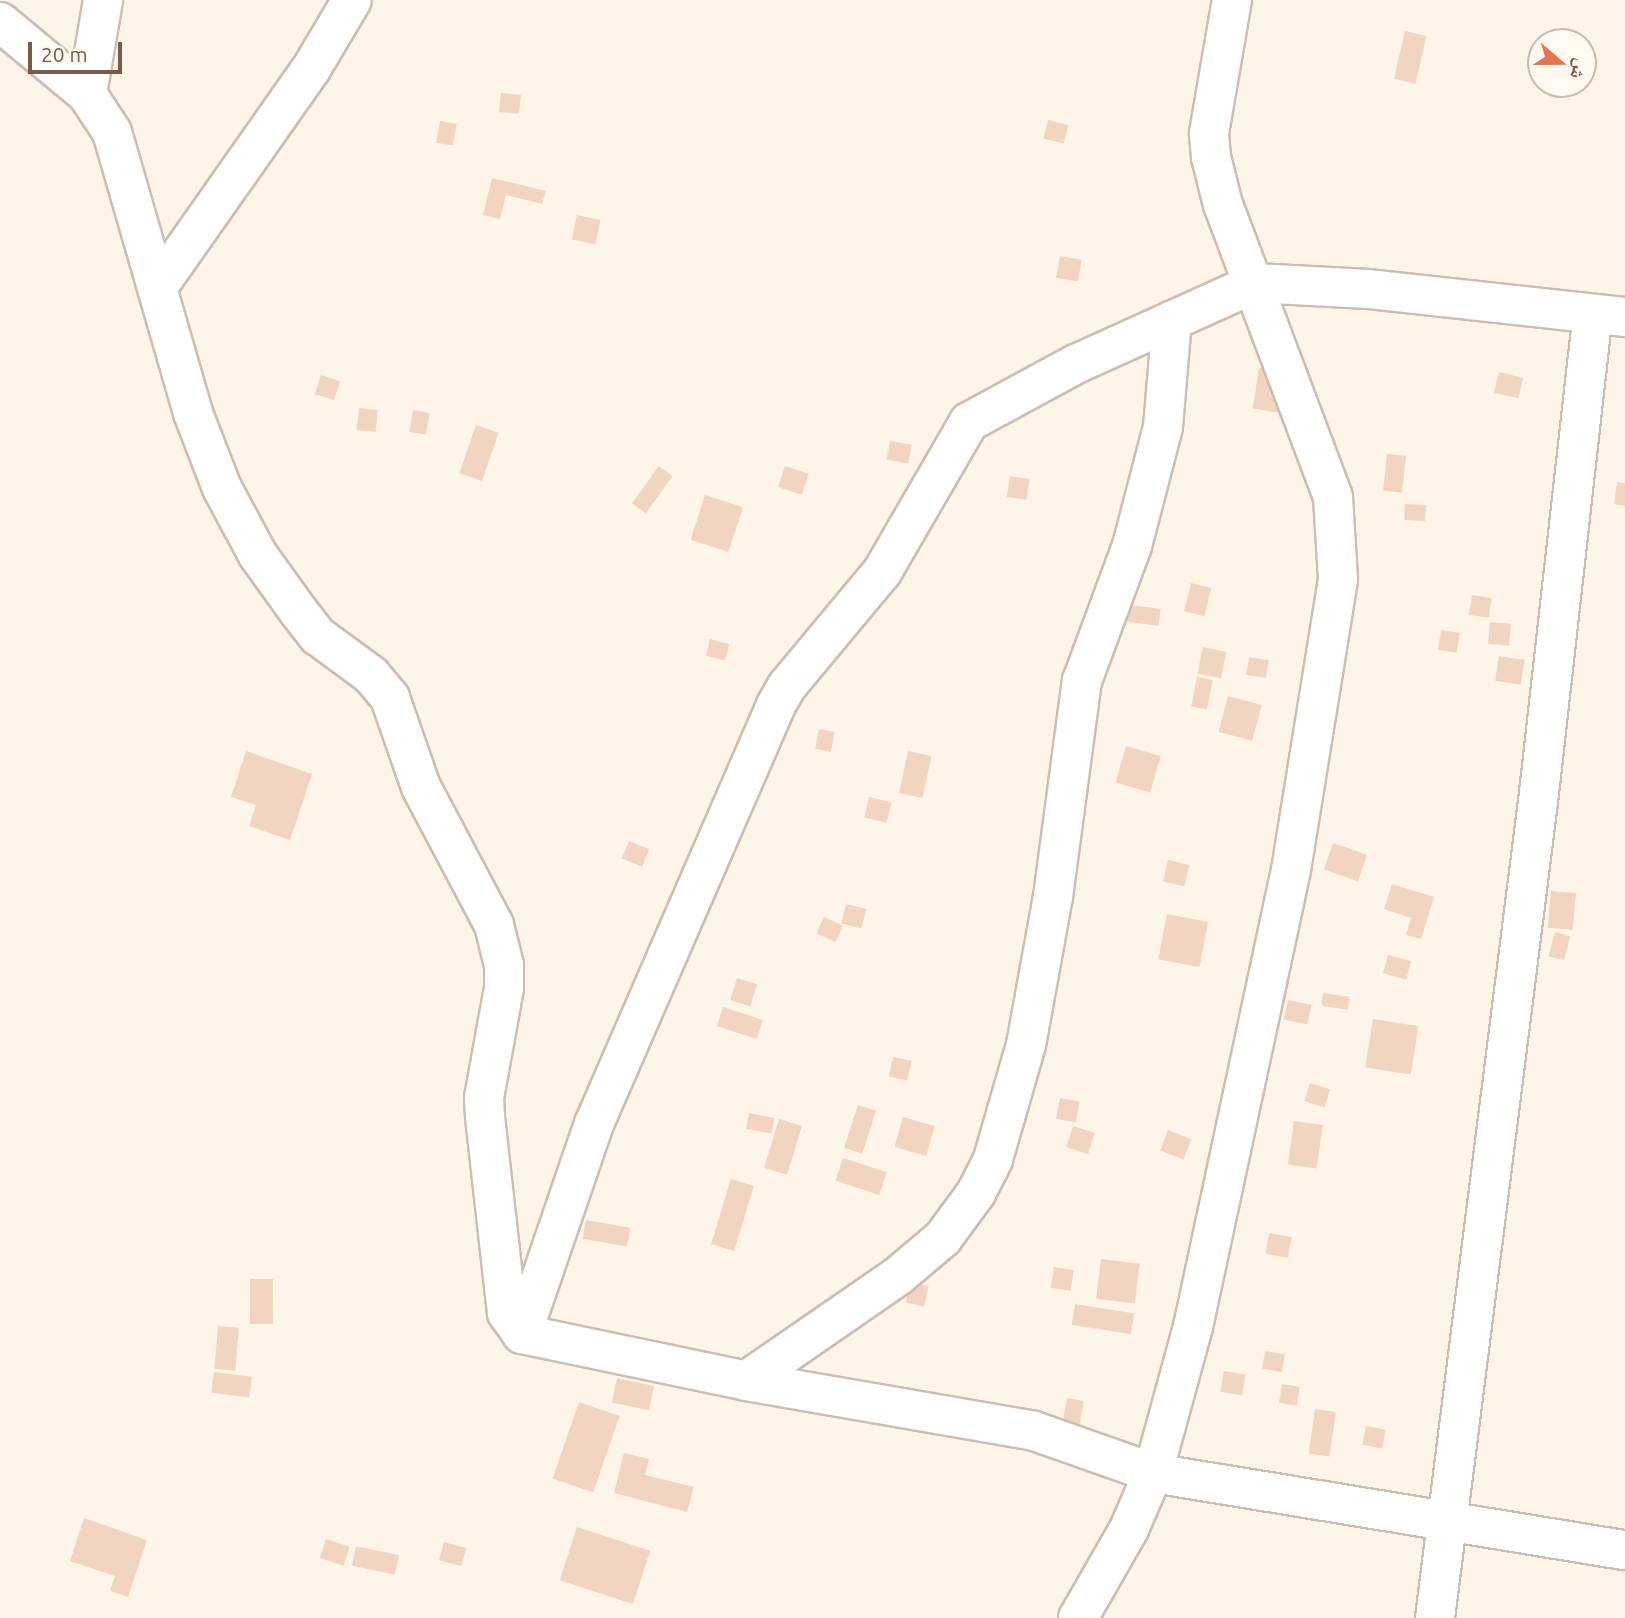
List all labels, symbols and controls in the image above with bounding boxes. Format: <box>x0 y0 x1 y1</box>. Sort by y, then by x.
scale bar <box>32 28 126 72</box>
north arrow <box>1527 28 1597 98</box>
text: 20 m <box>41 42 88 66</box>
text: ش <box>1566 56 1594 83</box>

